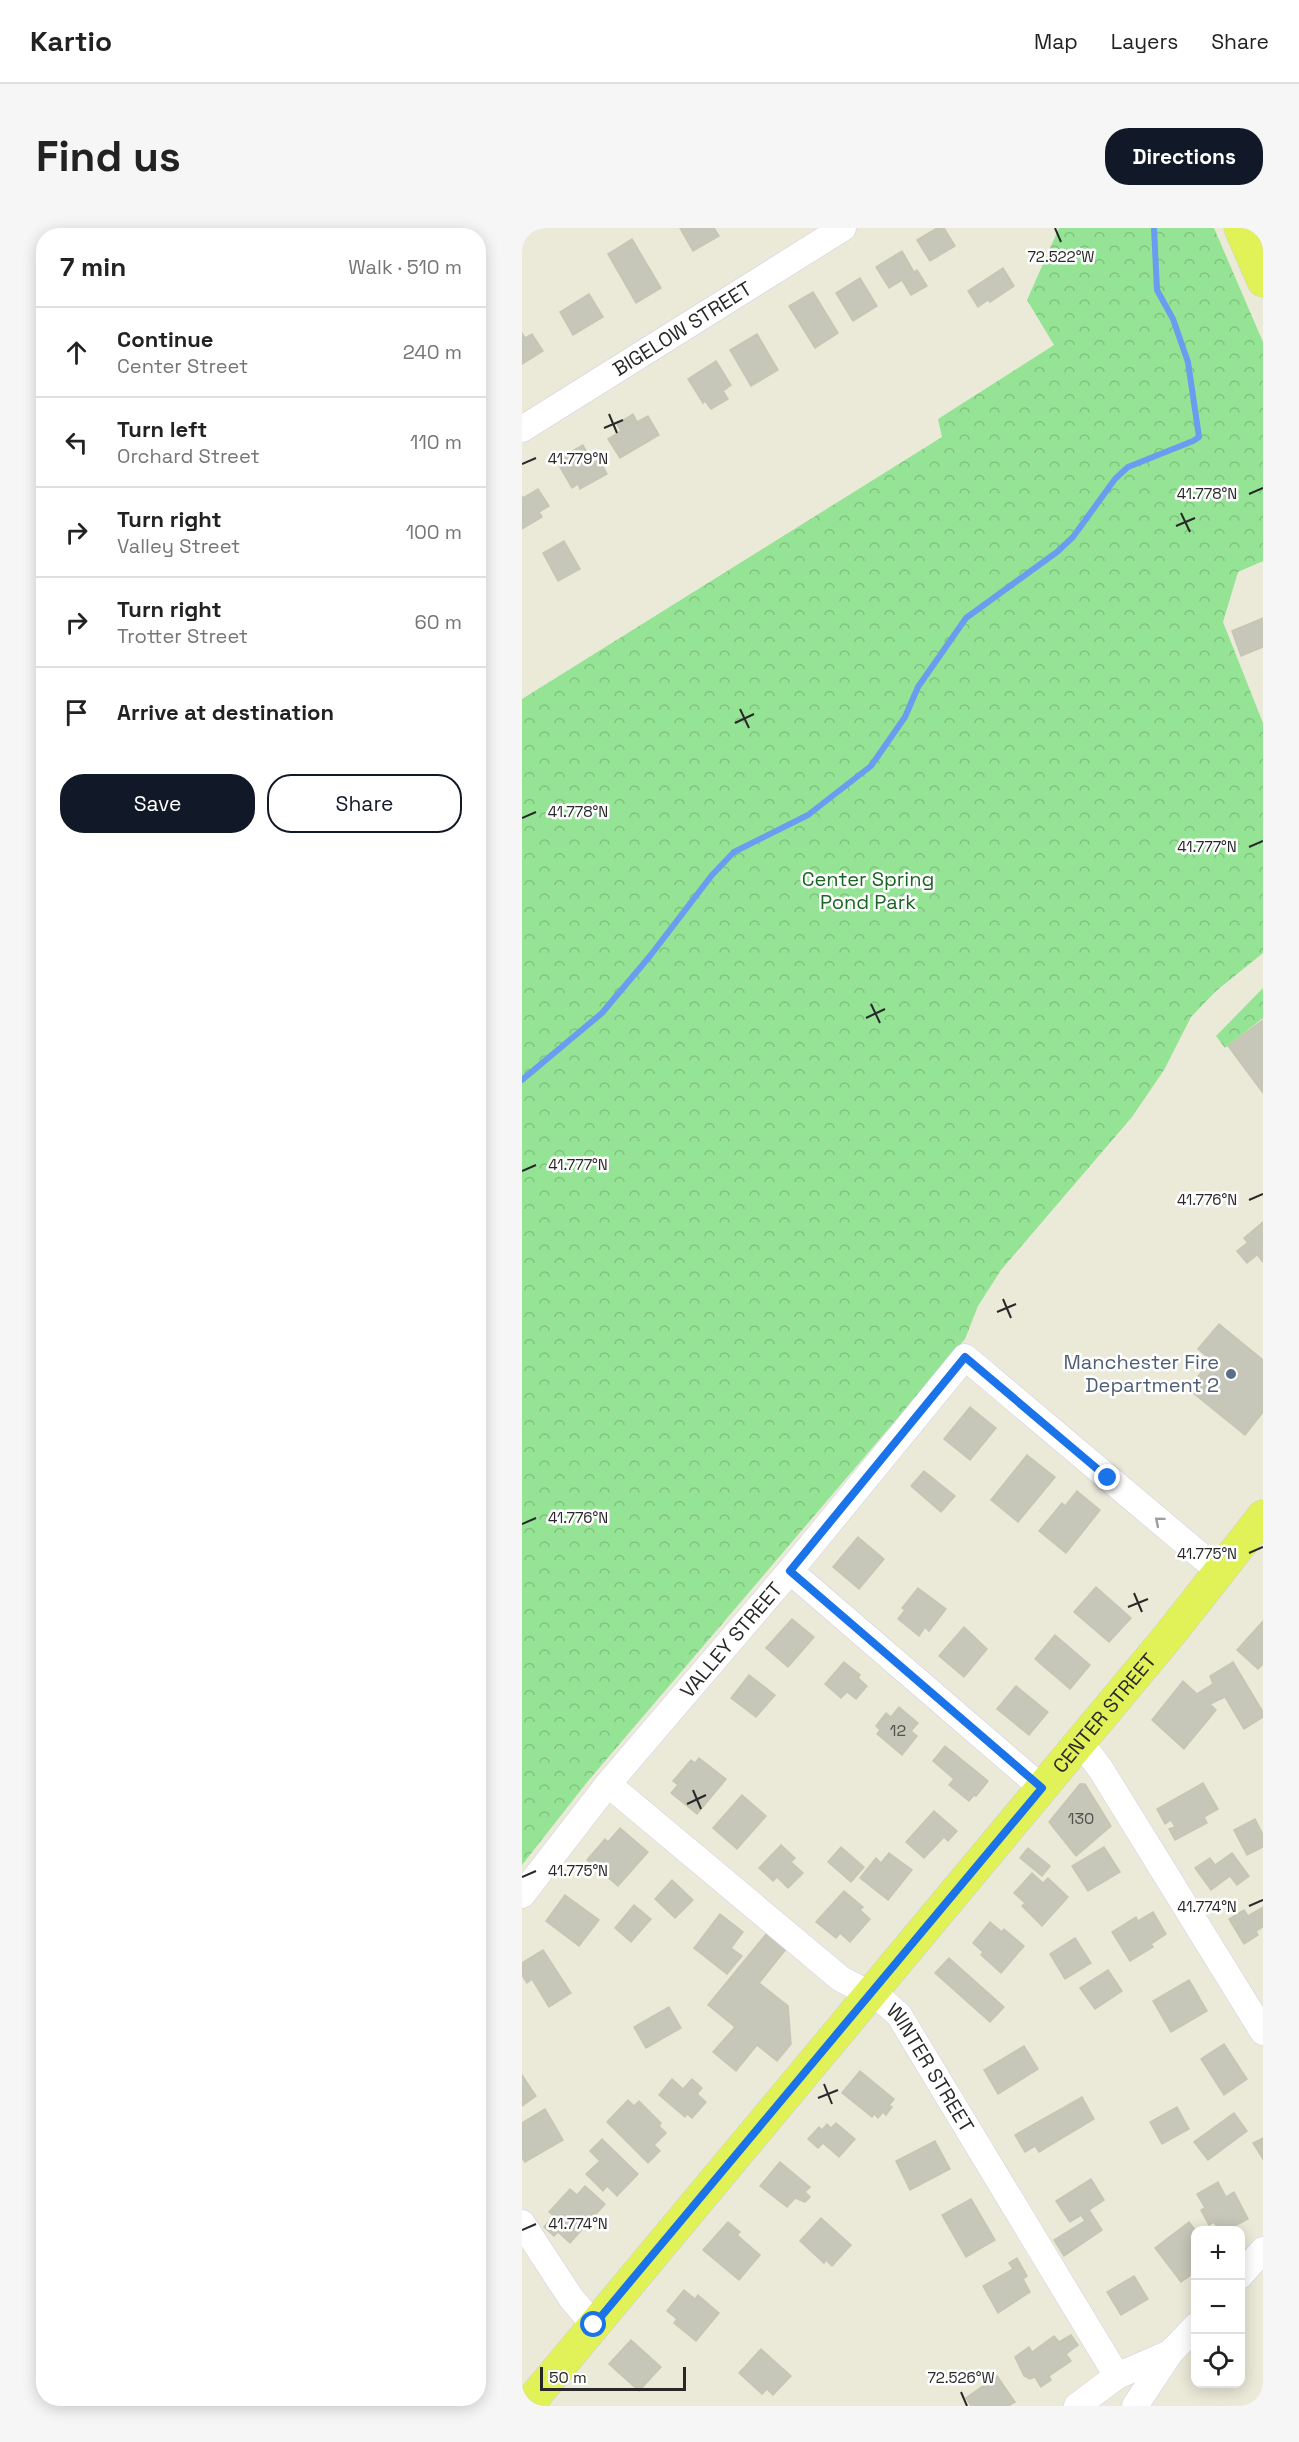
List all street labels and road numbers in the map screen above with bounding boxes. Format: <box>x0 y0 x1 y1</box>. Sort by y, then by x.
street label: BIGELOW STREET <box>608 275 757 382</box>
street label: VALLEY STREET <box>674 1576 788 1703</box>
street label: CENTER STREET <box>1047 1647 1162 1778</box>
street label: WINTER STREET <box>881 1997 980 2137</box>

